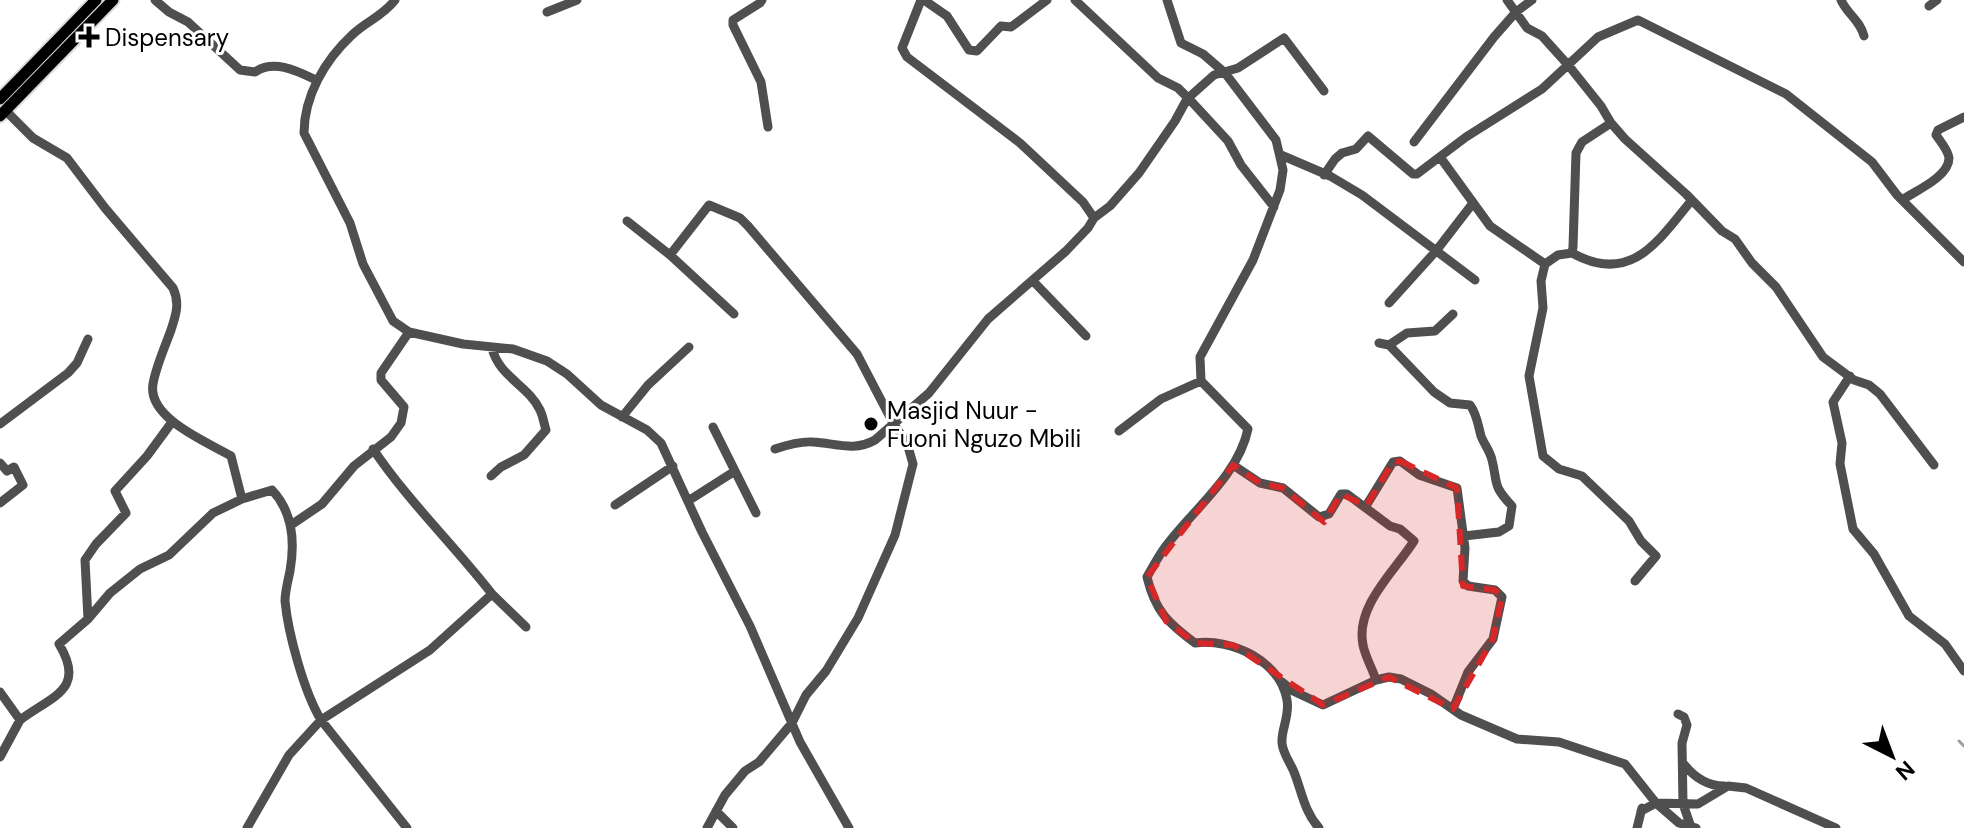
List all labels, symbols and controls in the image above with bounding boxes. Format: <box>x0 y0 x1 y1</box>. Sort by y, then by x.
place label: Dispensary <box>105 22 229 53</box>
marker: Dispensary <box>80 28 98 46</box>
place label: Masjid Nuur - Fuoni Nguzo Mbili <box>887 395 1081 454</box>
marker: Masjid Nuur - Fuoni Nguzo Mbili <box>862 415 880 433</box>
north arrow <box>1852 716 1932 796</box>
text: N <box>1889 754 1921 787</box>

